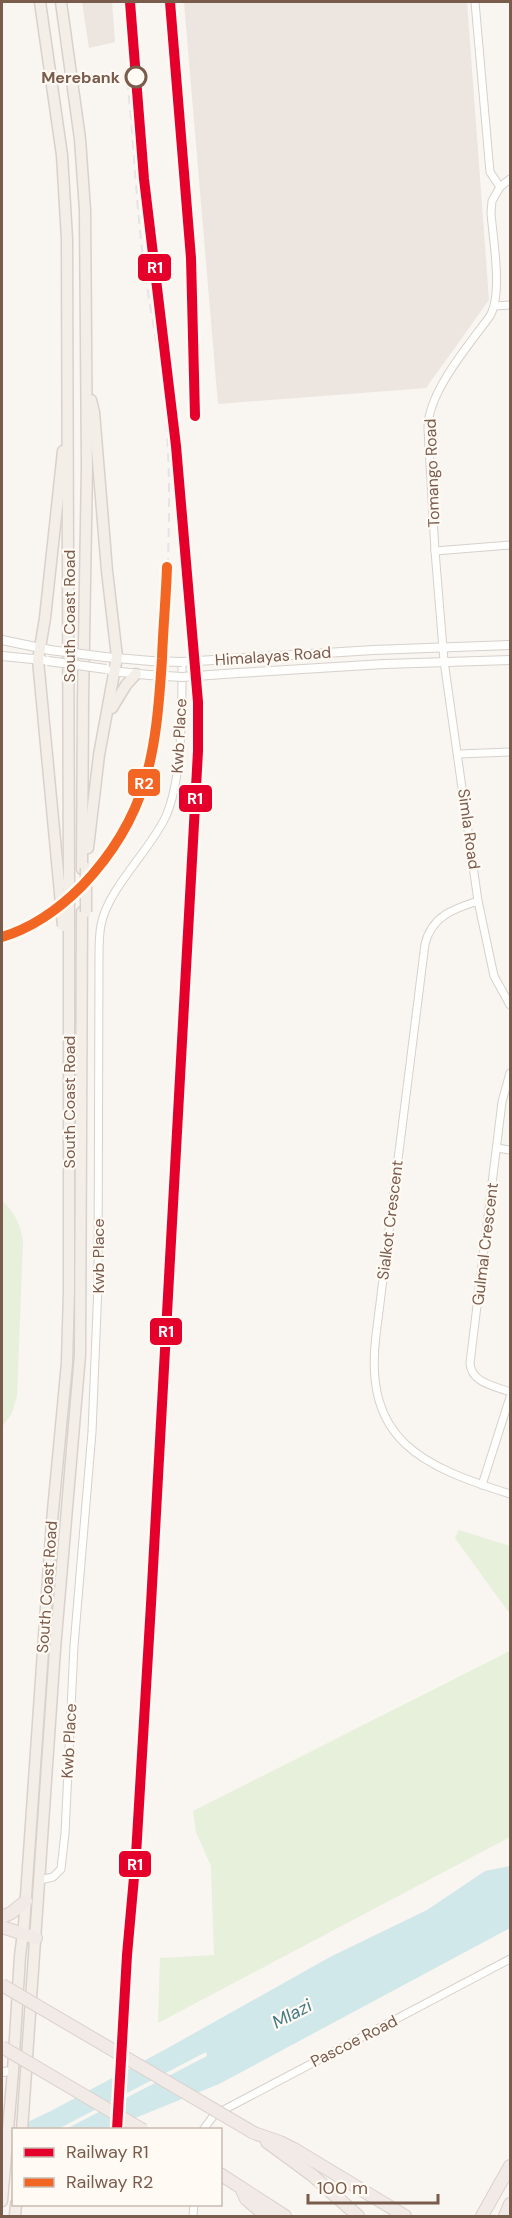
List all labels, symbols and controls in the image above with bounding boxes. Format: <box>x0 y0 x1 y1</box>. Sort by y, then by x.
marker: Merebank <box>125 66 147 88</box>
place label: Merebank <box>41 67 121 88</box>
line badge: R1 <box>137 253 172 282</box>
text: R1 <box>147 257 163 278</box>
street label: Tomango Road <box>420 418 444 528</box>
street label: South Coast Road <box>59 550 80 682</box>
street label: Himalayas Road <box>214 641 332 671</box>
street label: Kwb Place <box>167 698 191 774</box>
line badge: R2 <box>127 768 161 797</box>
text: R2 <box>134 773 154 794</box>
line badge: R1 <box>178 784 213 813</box>
street label: Simla Road <box>453 787 485 871</box>
text: R1 <box>187 788 203 809</box>
street label: South Coast Road <box>59 1036 80 1168</box>
street label: Sialkot Crescent <box>372 1159 408 1281</box>
street label: Gulmal Crescent <box>467 1181 503 1307</box>
street label: Kwb Place <box>88 1218 109 1294</box>
line badge: R1 <box>149 1317 183 1346</box>
text: R1 <box>158 1321 174 1342</box>
street label: South Coast Road <box>32 1520 62 1654</box>
street label: Kwb Place <box>57 1703 81 1779</box>
line badge: R1 <box>118 1850 152 1878</box>
text: R1 <box>127 1854 143 1875</box>
water label: Mlazi <box>268 1993 317 2034</box>
street label: Pascoe Road <box>307 2010 401 2072</box>
legend <box>12 2128 222 2206</box>
text: Railway R1 <box>66 2140 149 2164</box>
scale bar <box>308 2167 438 2205</box>
text: Railway R2 <box>66 2170 153 2194</box>
text: 100 m <box>317 2176 368 2200</box>

